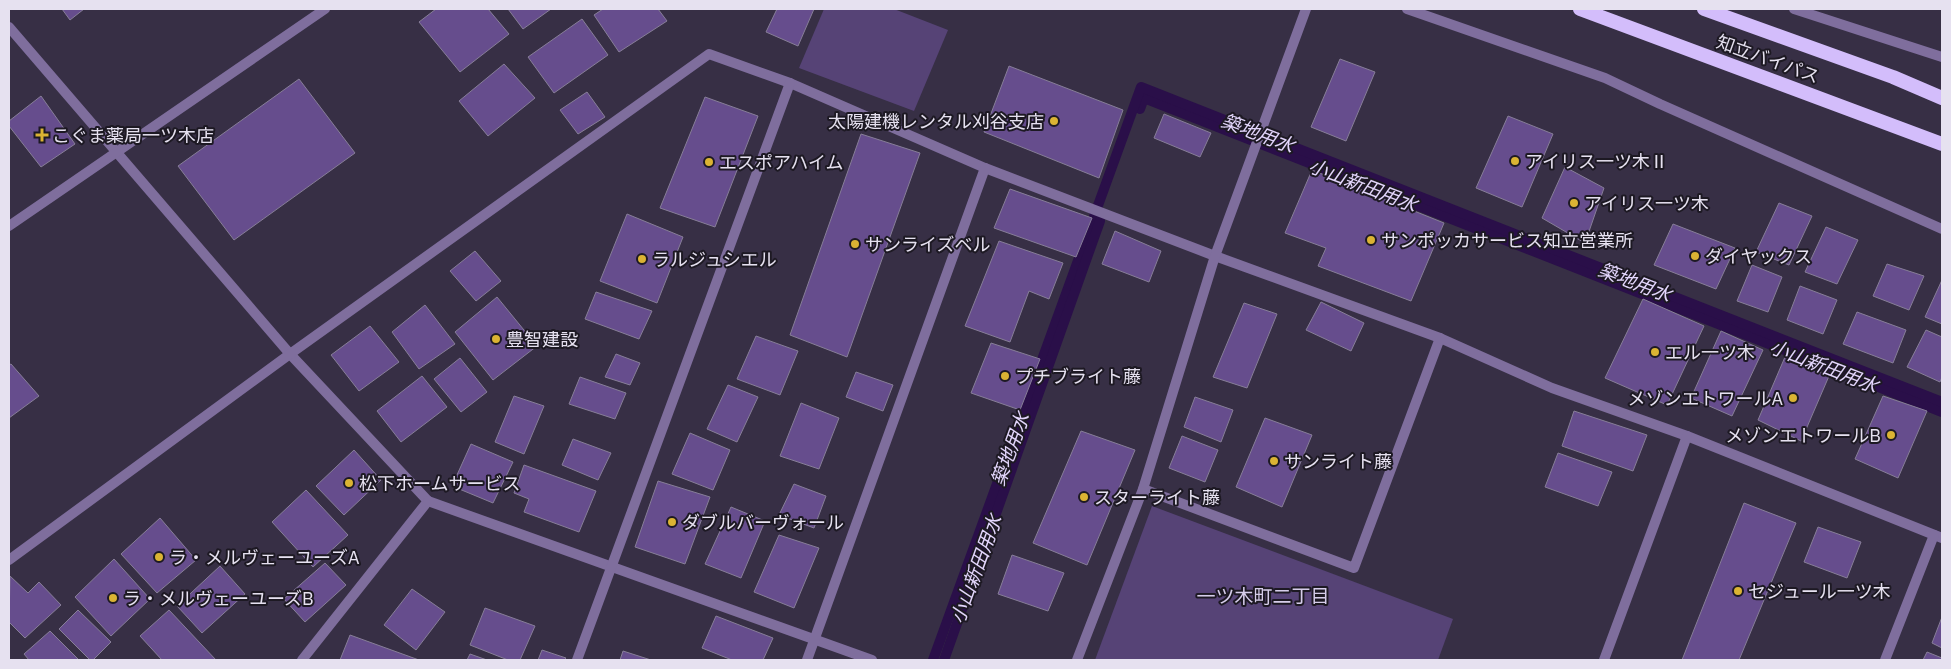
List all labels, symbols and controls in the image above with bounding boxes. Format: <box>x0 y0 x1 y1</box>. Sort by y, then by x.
street label: 知立バイパス <box>1713 30 1823 88</box>
water label: 築地用水 <box>1218 108 1300 159</box>
place label: 太陽建機レンタル刈谷支店 <box>828 110 1044 133</box>
marker: 太陽建機レンタル刈谷支店 <box>1048 115 1060 127</box>
place label: こぐま薬局一ツ木店 <box>52 124 214 147</box>
marker: こぐま薬局一ツ木店 <box>36 129 48 141</box>
place label: アイリス一ツ木Ⅱ <box>1525 150 1668 173</box>
place label: エスポアハイム <box>719 151 844 174</box>
water label: 小山新田用水 <box>1305 153 1422 217</box>
marker: アイリス一ツ木Ⅱ <box>1509 155 1521 167</box>
marker: エスポアハイム <box>703 156 715 168</box>
place label: アイリス一ツ木 <box>1584 192 1709 215</box>
marker: アイリス一ツ木 <box>1568 197 1580 209</box>
place label: サンポッカサービス知立営業所 <box>1381 229 1633 252</box>
place label: サンライズベル <box>865 233 990 256</box>
marker: サンポッカサービス知立営業所 <box>1365 234 1377 246</box>
marker: サンライズベル <box>849 238 861 250</box>
place label: ダイヤックス <box>1705 245 1812 268</box>
place label: ラルジュシエル <box>652 248 777 271</box>
marker: ダイヤックス <box>1689 250 1701 262</box>
marker: ラルジュシエル <box>636 253 648 265</box>
water label: 築地用水 <box>1595 257 1677 308</box>
place label: 豊智建設 <box>506 328 578 351</box>
marker: 豊智建設 <box>490 333 502 345</box>
water label: 小山新田用水 <box>1766 334 1883 398</box>
place label: エル一ツ木 <box>1665 341 1755 364</box>
marker: エル一ツ木 <box>1649 346 1661 358</box>
place label: プチブライト藤 <box>1015 365 1141 388</box>
marker: プチブライト藤 <box>999 370 1011 382</box>
place label: メゾンエトワールA <box>1627 387 1783 410</box>
marker: メゾンエトワールA <box>1787 392 1799 404</box>
water label: 築地用水 <box>986 407 1035 489</box>
place label: メゾンエトワールB <box>1725 424 1881 447</box>
marker: メゾンエトワールB <box>1885 429 1897 441</box>
place label: サンライト藤 <box>1284 450 1392 473</box>
marker: サンライト藤 <box>1268 455 1280 467</box>
place label: 松下ホームサービス <box>359 472 520 495</box>
marker: 松下ホームサービス <box>343 477 355 489</box>
place label: スターライト藤 <box>1094 486 1220 509</box>
marker: スターライト藤 <box>1078 491 1090 503</box>
water label: 小山新田用水 <box>945 509 1007 627</box>
place label: ダブルバーヴォール <box>682 511 844 534</box>
marker: ダブルバーヴォール <box>666 516 678 528</box>
place label: ラ・メルヴェーユーズA <box>169 546 360 569</box>
marker: ラ・メルヴェーユーズA <box>153 551 165 563</box>
place label: セジュール一ツ木 <box>1748 580 1891 603</box>
district label: 一ツ木町二丁目 <box>1196 584 1330 608</box>
marker: セジュール一ツ木 <box>1732 585 1744 597</box>
place label: ラ・メルヴェーユーズB <box>123 587 314 610</box>
marker: ラ・メルヴェーユーズB <box>107 592 119 604</box>

